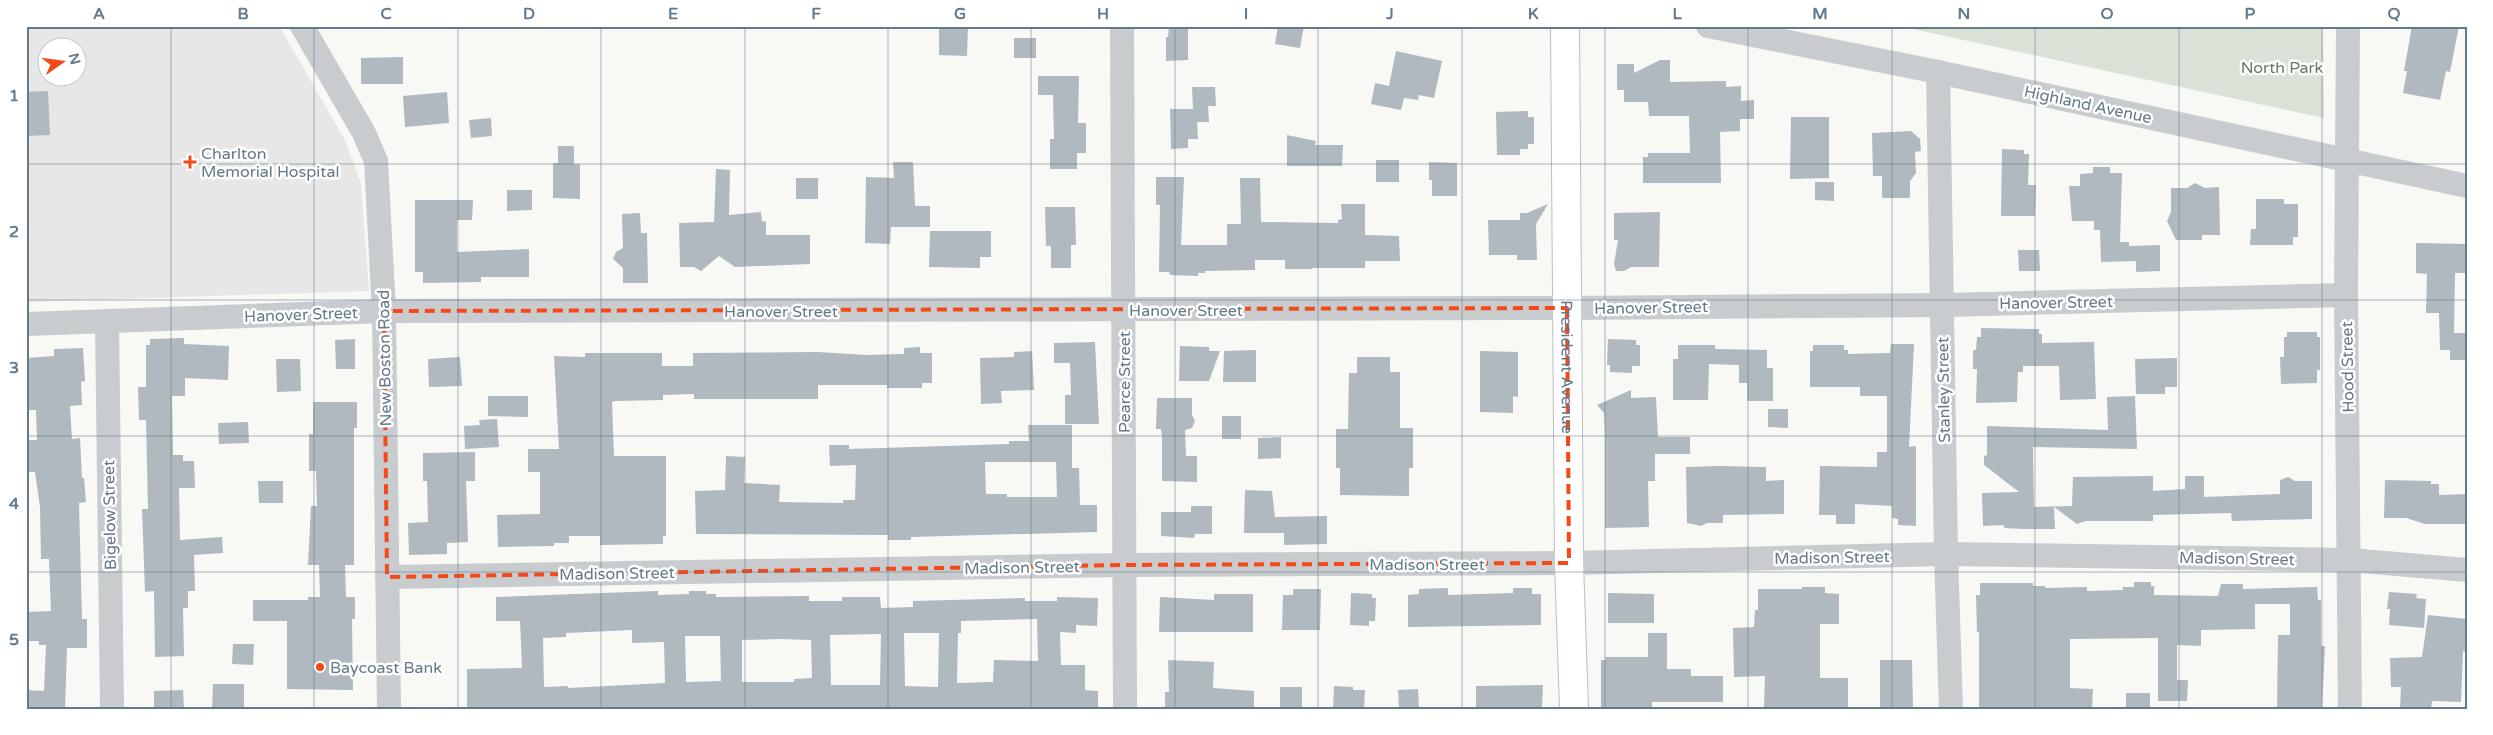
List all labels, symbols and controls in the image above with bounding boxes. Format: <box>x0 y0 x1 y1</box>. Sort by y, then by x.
text: A <box>93 4 105 24</box>
text: B <box>237 4 249 24</box>
text: C <box>380 4 392 24</box>
text: D <box>523 4 535 24</box>
text: E <box>668 4 678 24</box>
text: F <box>811 4 821 24</box>
text: G <box>954 4 966 24</box>
text: H <box>1097 4 1109 24</box>
text: I <box>1244 4 1248 24</box>
text: J <box>1385 4 1394 24</box>
text: K <box>1528 4 1539 24</box>
text: L <box>1672 4 1682 24</box>
text: M <box>1812 4 1828 24</box>
text: N <box>1958 4 1970 24</box>
text: O <box>2101 4 2114 24</box>
text: P <box>2245 4 2256 24</box>
text: Q <box>2388 4 2401 24</box>
north arrow <box>38 38 88 88</box>
text: N <box>65 51 84 66</box>
park label: North Park <box>2241 58 2324 78</box>
street label: Highland Avenue <box>2022 82 2153 128</box>
text: 1 <box>9 86 19 106</box>
place label: Charlton Memorial Hospital <box>201 144 339 182</box>
marker: Charlton Memorial Hospital <box>183 155 197 169</box>
text: 2 <box>9 222 19 242</box>
street label: New Boston Road <box>374 290 396 426</box>
street label: Hanover Street <box>1999 292 2113 314</box>
street label: Hanover Street <box>1594 297 1708 319</box>
street label: President Avenue <box>1556 300 1577 434</box>
street label: Hanover Street <box>1129 301 1243 321</box>
street label: Hanover Street <box>724 302 838 322</box>
street label: Hanover Street <box>244 303 358 327</box>
street label: Hood Street <box>2337 321 2359 413</box>
street label: Pearce Street <box>1115 331 1135 433</box>
street label: Stanley Street <box>1933 337 1955 443</box>
text: 3 <box>9 358 19 378</box>
street label: Bigelow Street <box>99 460 121 570</box>
text: 4 <box>9 494 19 514</box>
street label: Madison Street <box>1774 547 1890 569</box>
street label: Madison Street <box>2179 548 2295 570</box>
street label: Madison Street <box>1369 555 1485 575</box>
street label: Madison Street <box>964 557 1080 579</box>
street label: Madison Street <box>559 563 675 585</box>
text: 5 <box>9 630 19 650</box>
place label: Baycoast Bank <box>330 658 442 678</box>
marker: Baycoast Bank <box>314 661 326 673</box>

